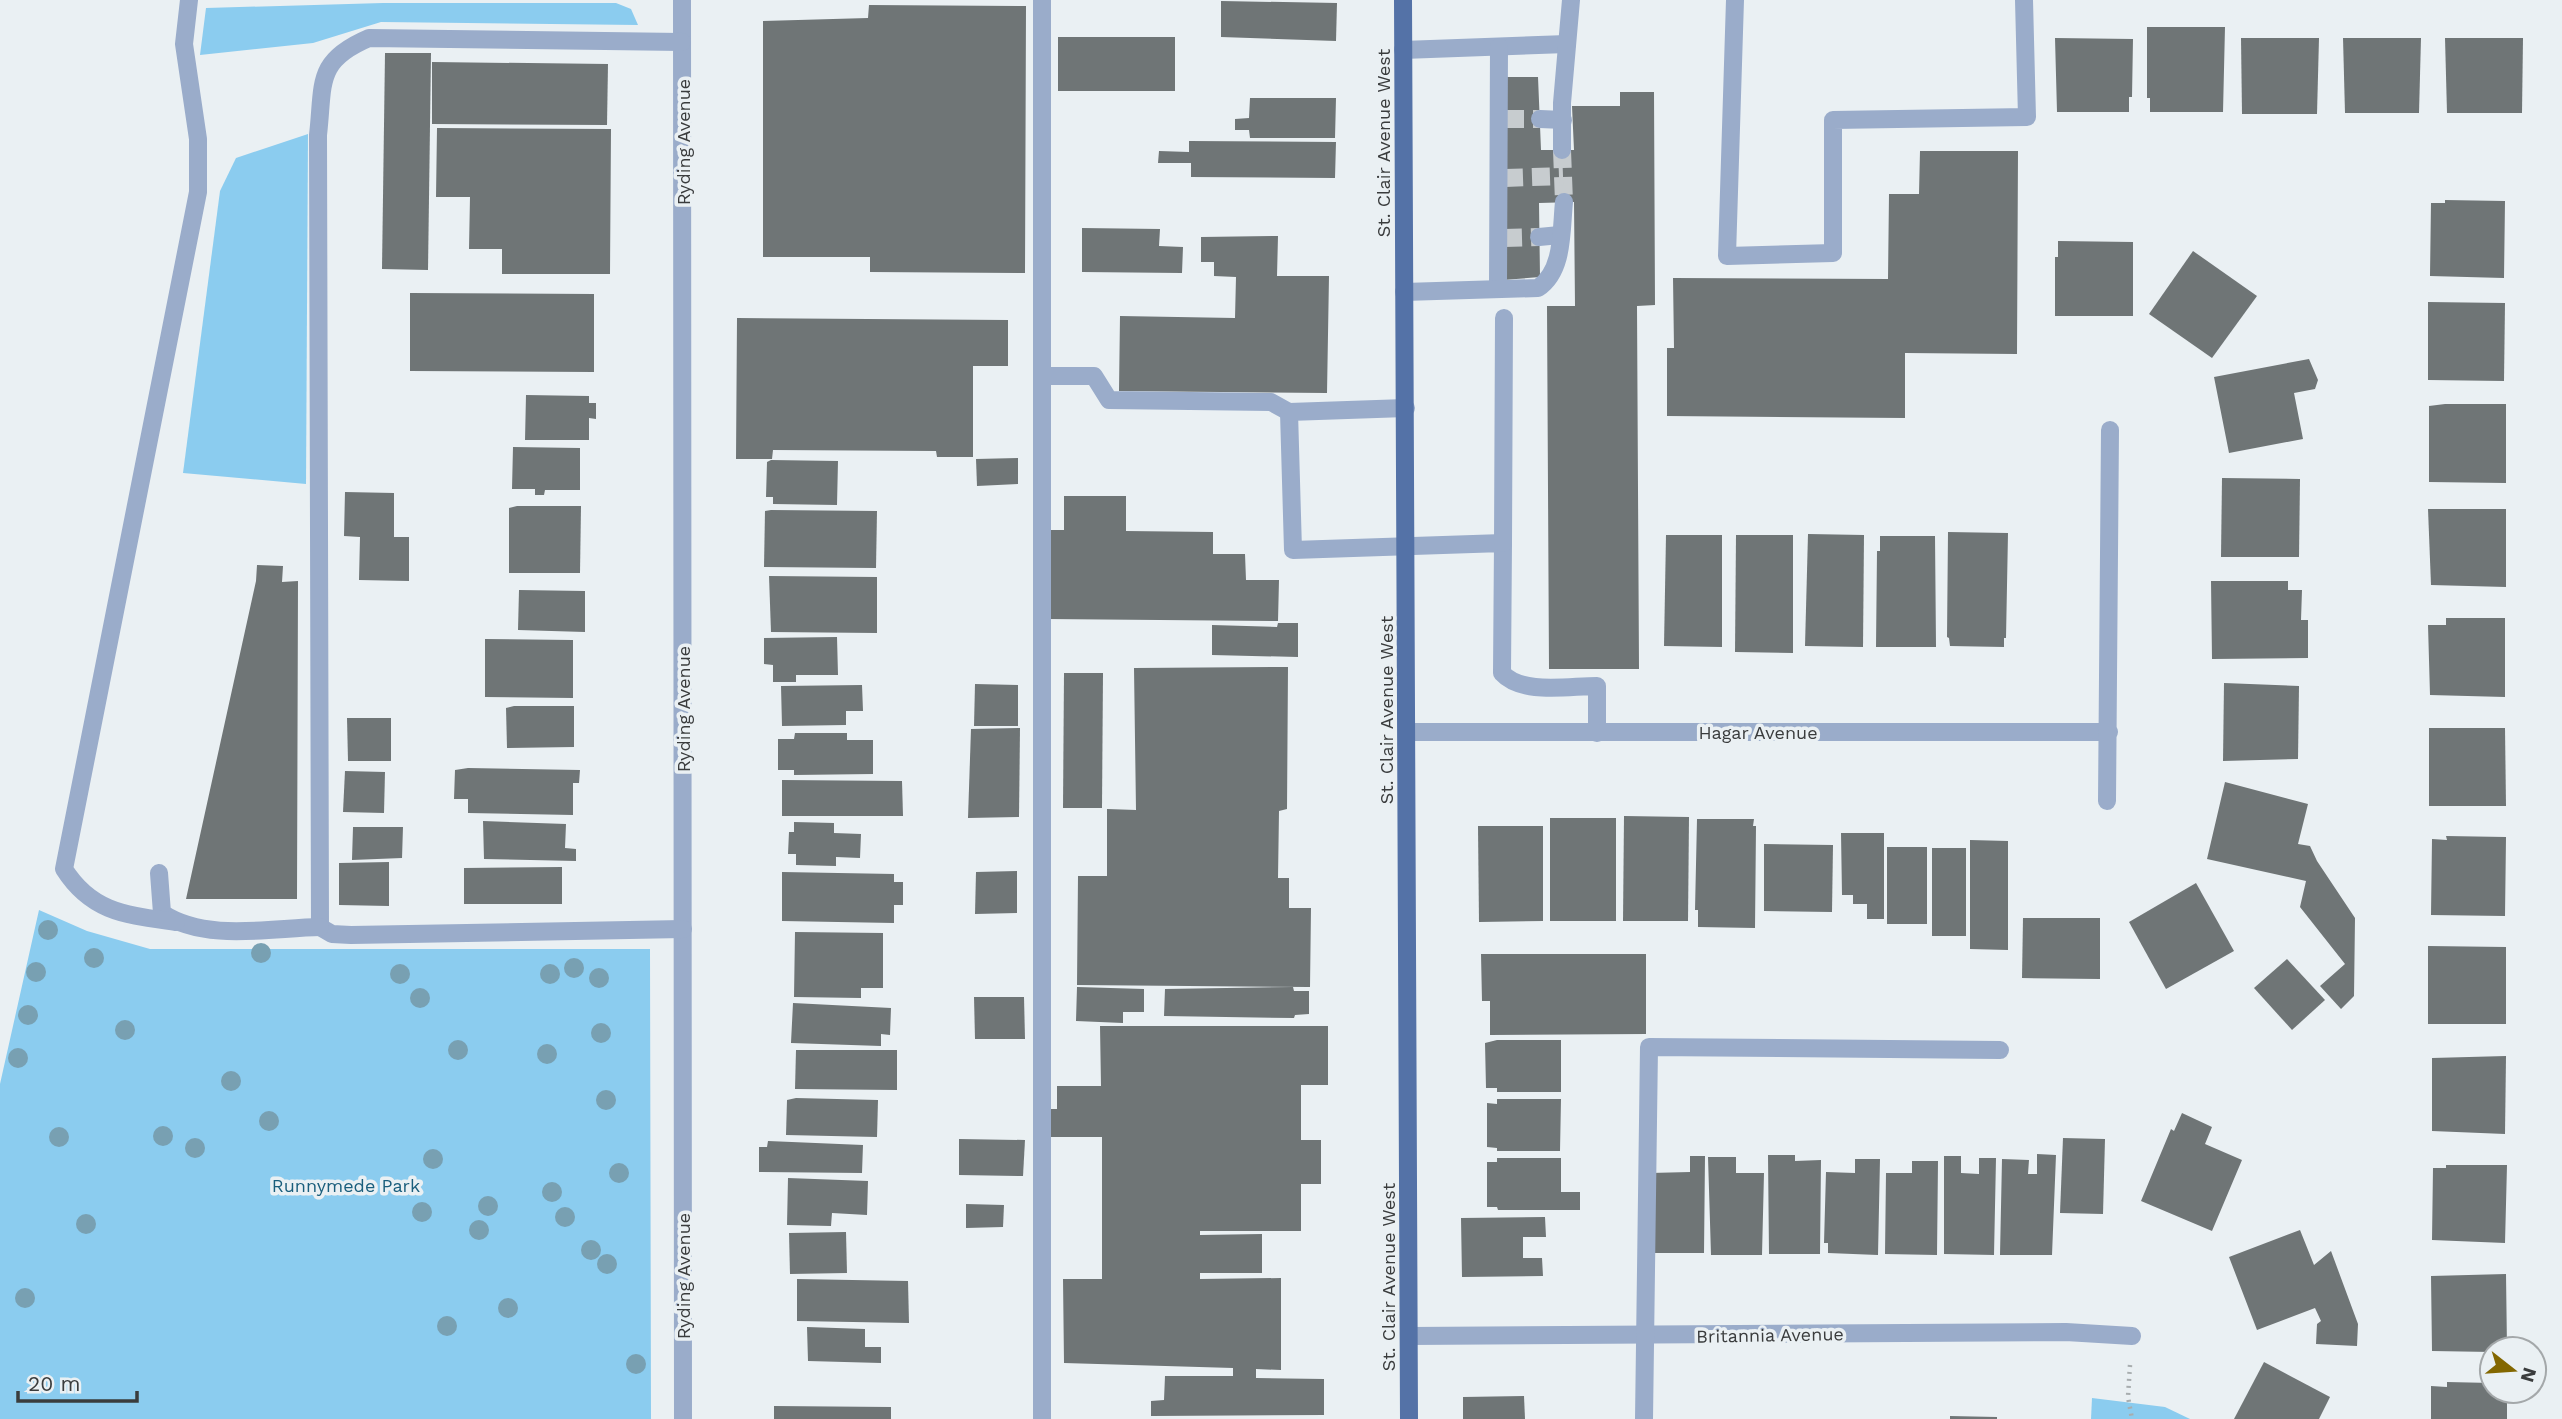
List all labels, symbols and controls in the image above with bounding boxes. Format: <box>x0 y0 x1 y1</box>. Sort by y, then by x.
street label: St. Clair Avenue West <box>1373 48 1394 237</box>
street label: Ryding Avenue <box>673 79 694 205</box>
street label: St. Clair Avenue West <box>1376 615 1397 804</box>
street label: Ryding Avenue <box>673 646 694 772</box>
street label: Hagar Avenue <box>1698 722 1818 743</box>
park label: Runnymede Park <box>272 1175 420 1196</box>
street label: St. Clair Avenue West <box>1378 1182 1399 1371</box>
street label: Ryding Avenue <box>673 1213 694 1339</box>
street label: Britannia Avenue <box>1696 1323 1844 1347</box>
north arrow <box>2478 1335 2548 1405</box>
scale bar <box>18 1360 136 1404</box>
text: N <box>2516 1365 2542 1385</box>
text: 20 m <box>28 1371 80 1396</box>

